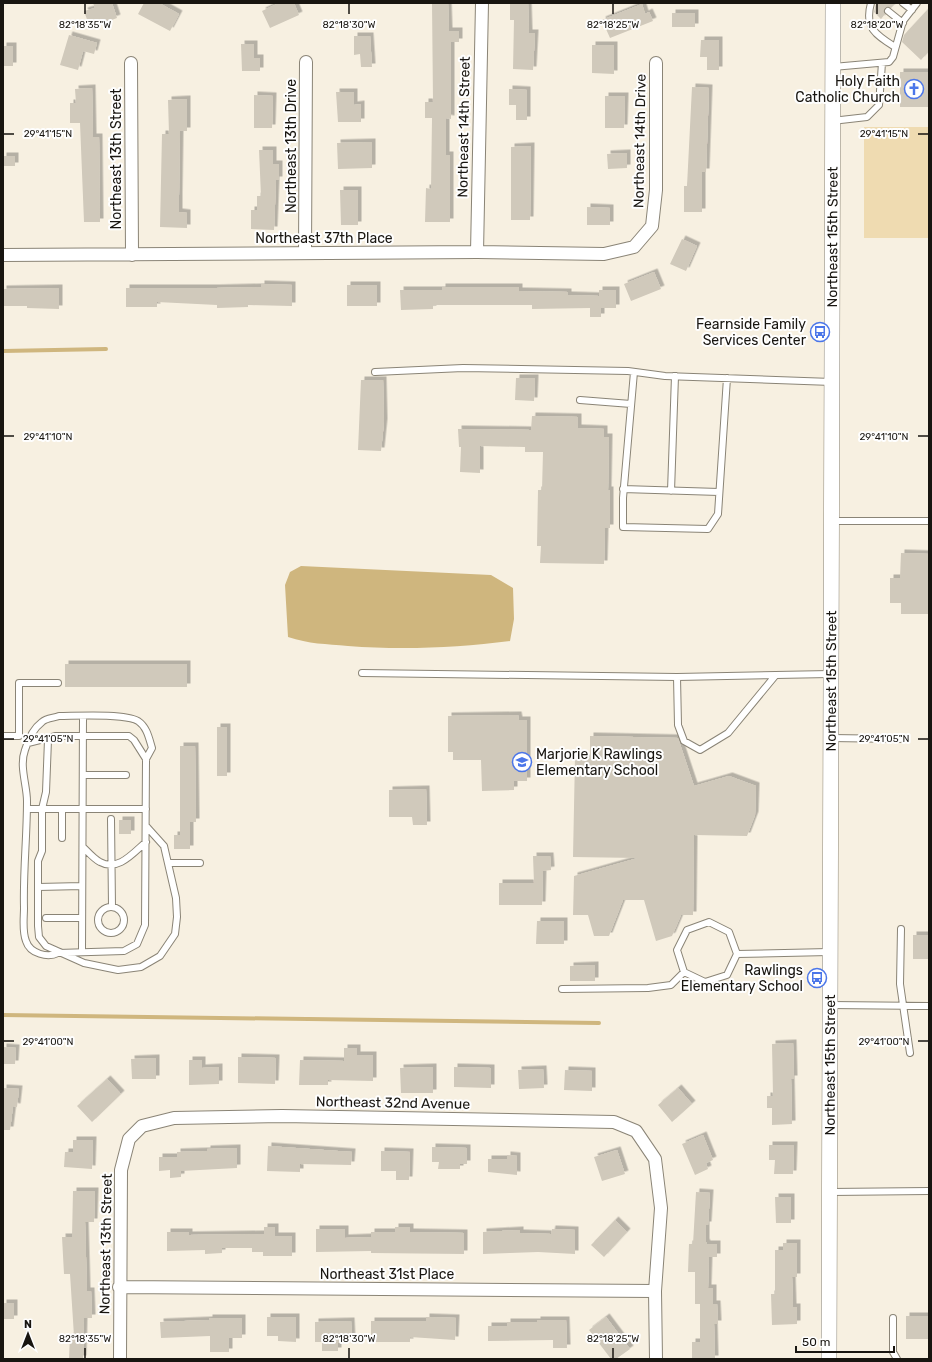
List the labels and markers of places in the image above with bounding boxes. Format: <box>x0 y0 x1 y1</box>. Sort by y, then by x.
place label: Holy Faith Catholic Church <box>795 73 900 106</box>
church icon: Holy Faith Catholic Church <box>903 78 925 100</box>
place label: Fearnside Family Services Center <box>696 316 807 349</box>
bus stop icon: Fearnside Family Services Center <box>809 321 831 343</box>
place label: Marjorie K Rawlings Elementary School <box>536 746 662 779</box>
school or university icon: Marjorie K Rawlings Elementary School <box>511 751 533 773</box>
place label: Rawlings Elementary School <box>681 962 803 995</box>
bus stop icon: Rawlings Elementary School <box>806 967 828 989</box>

